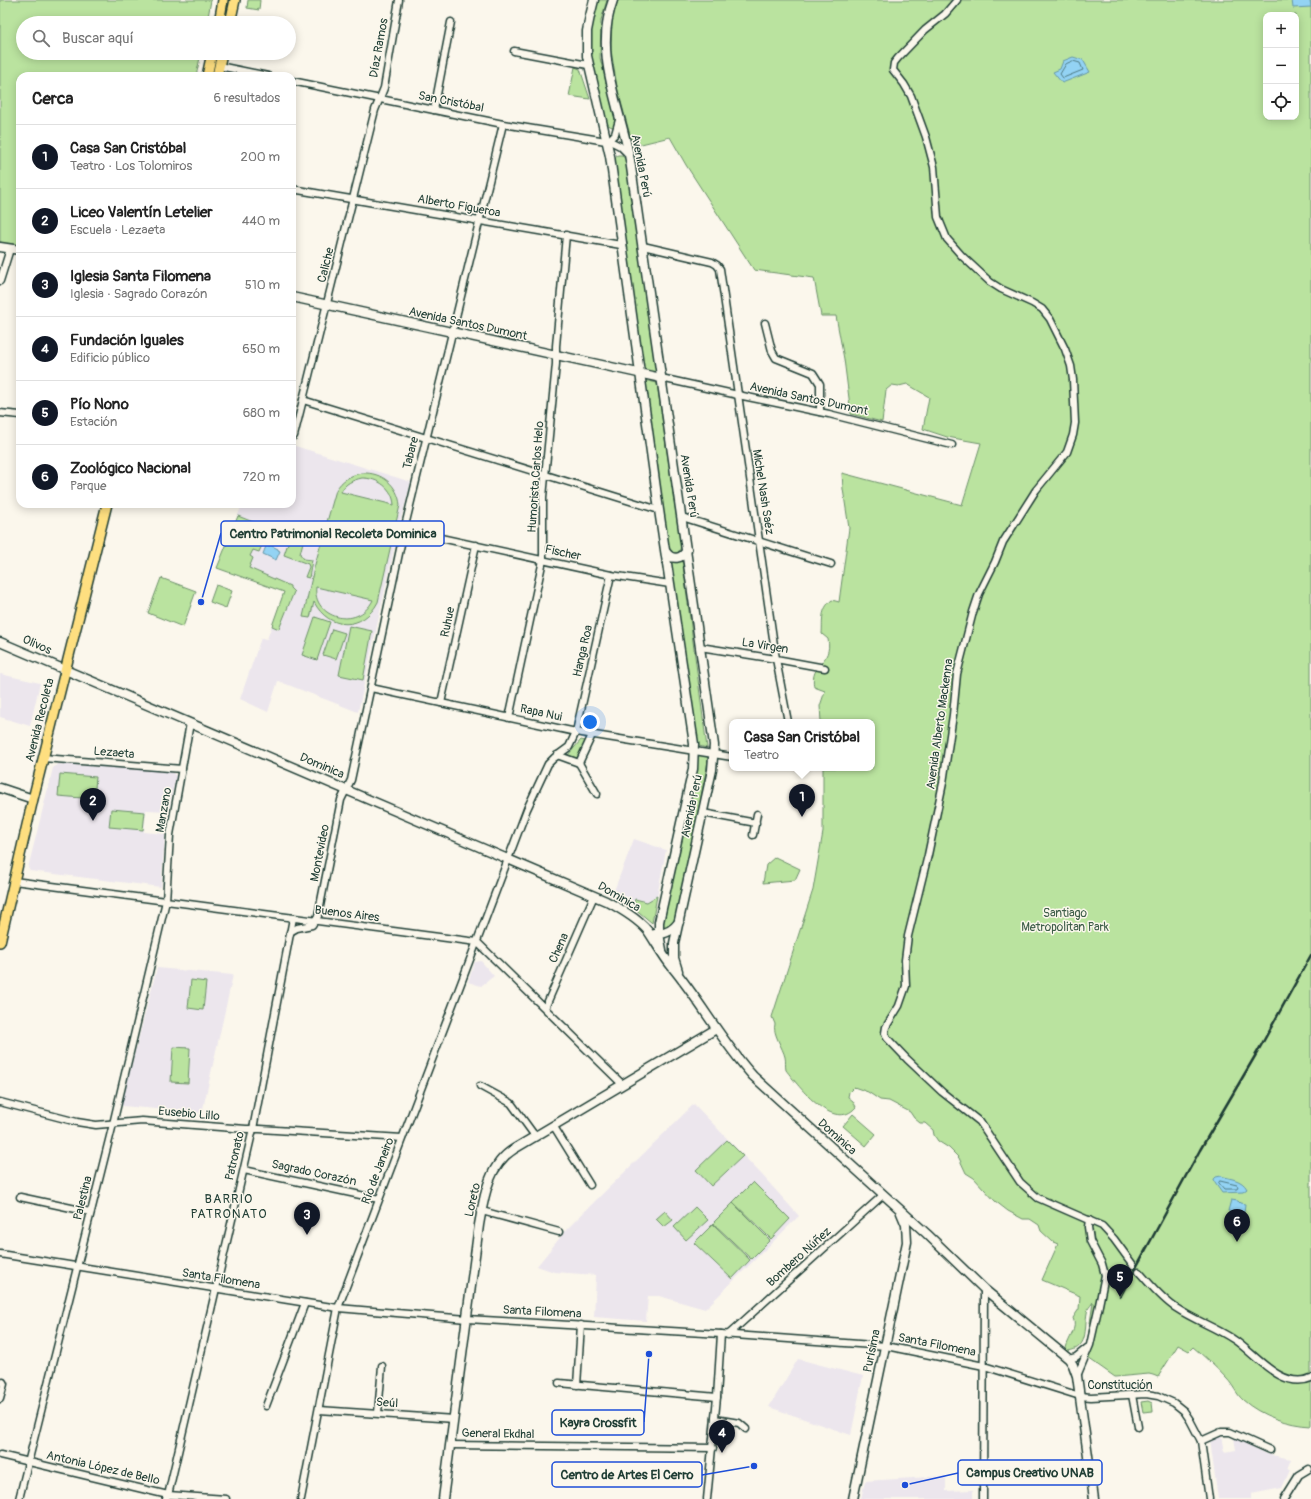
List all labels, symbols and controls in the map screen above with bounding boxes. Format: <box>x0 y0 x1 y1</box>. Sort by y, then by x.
map controls <box>1263 12 1299 120</box>
button: + <box>1263 12 1299 48</box>
search box <box>16 16 296 60</box>
street label: Díaz Ramos <box>366 16 392 79</box>
icon: search <box>30 27 52 49</box>
text: Buscar aquí <box>62 29 134 48</box>
button: − <box>1263 48 1299 84</box>
button: locate <box>1263 84 1299 120</box>
text: Cerca <box>32 88 73 109</box>
street label: San Cristóbal <box>417 88 485 116</box>
text: 6 resultados <box>213 90 280 106</box>
street label: Avenida Perú <box>628 133 654 199</box>
text: Casa San Cristóbal <box>70 139 186 158</box>
text: 1 <box>42 149 48 165</box>
text: 200 m <box>241 149 280 165</box>
text: Teatro · Los Tolomiros <box>70 158 192 174</box>
street label: Alberto Figueroa <box>416 191 502 221</box>
text: Liceo Valentín Letelier <box>70 203 213 222</box>
text: 2 <box>41 213 49 229</box>
text: 440 m <box>242 213 280 229</box>
text: Escuela · Lezaeta <box>70 222 165 238</box>
street label: Caliche <box>314 246 338 284</box>
text: Iglesia Santa Filomena <box>70 267 211 286</box>
text: 3 <box>41 277 49 293</box>
text: 510 m <box>245 277 280 293</box>
text: Iglesia · Sagrado Corazón <box>70 286 207 302</box>
street label: Avenida Santos Dumont <box>407 304 529 344</box>
text: Fundación Iguales <box>70 331 184 350</box>
text: 4 <box>41 341 49 357</box>
text: 650 m <box>242 341 280 357</box>
text: Edificio público <box>70 350 150 366</box>
street label: Avenida Santos Dumont <box>748 379 870 419</box>
text: Pío Nono <box>70 395 129 414</box>
text: 5 <box>41 405 49 421</box>
text: 680 m <box>243 405 280 421</box>
text: Estación <box>70 414 117 430</box>
street label: Humorista Carlos Helo <box>525 420 547 533</box>
street label: Tabare <box>400 435 422 471</box>
street label: Michel Nash Saéz <box>749 448 777 536</box>
street label: Avenida Perú <box>677 453 701 519</box>
text: Zoológico Nacional <box>70 459 191 478</box>
text: 6 <box>41 469 49 485</box>
text: 720 m <box>243 469 280 485</box>
text: Parque <box>70 478 106 494</box>
callout: Centro Patrimonial Recoleta Dominica <box>221 521 444 546</box>
text: Centro Patrimonial Recoleta Dominica <box>230 526 436 542</box>
street label: Fischer <box>544 542 583 564</box>
street label: Ruhue <box>437 605 459 639</box>
street label: Hanga Roa <box>570 623 596 678</box>
street label: Olivos <box>20 632 54 658</box>
street label: La Virgen <box>741 635 790 657</box>
street label: Avenida Alberto Mackenna <box>923 657 957 790</box>
street label: Avenida Recoleta <box>22 676 58 763</box>
street label: Rapa Nui <box>519 701 563 725</box>
your location <box>580 712 600 732</box>
popup <box>729 719 875 771</box>
text: Casa San Cristóbal <box>744 728 860 747</box>
street label: Lezaeta <box>93 744 135 762</box>
text: Teatro <box>744 747 779 763</box>
street label: Dominica <box>297 750 347 782</box>
street label: Avenida Perú <box>678 773 706 839</box>
pin: 1 <box>789 784 815 817</box>
street label: Manzano <box>153 786 175 834</box>
pin: 2 <box>80 788 106 821</box>
street label: Montevideo <box>307 822 333 883</box>
street label: Dominica <box>595 879 643 915</box>
street label: Buenos Aires <box>314 903 381 925</box>
park label: Santiago Metropolitan Park <box>1021 906 1109 935</box>
street label: Chena <box>546 930 572 965</box>
street label: Eusebio Lillo <box>158 1104 221 1124</box>
street label: Dominica <box>815 1116 860 1159</box>
street label: Patronato <box>222 1129 248 1182</box>
street label: Río de Janeiro <box>358 1135 398 1206</box>
street label: Sagrado Corazón <box>270 1157 358 1189</box>
street label: Palestina <box>70 1174 96 1222</box>
street label: Loreto <box>462 1181 484 1218</box>
district label: BARRIO PATRONATO <box>191 1191 267 1222</box>
pin: 3 <box>294 1202 320 1235</box>
pin: 6 <box>1224 1209 1250 1242</box>
street label: Bombero Núñez <box>764 1224 834 1290</box>
pin: 5 <box>1107 1264 1133 1297</box>
street label: Santa Filomena <box>181 1265 262 1293</box>
street label: Santa Filomena <box>502 1302 582 1322</box>
street label: Purísima <box>860 1328 884 1374</box>
street label: Santa Filomena <box>897 1330 978 1360</box>
street label: Constitución <box>1087 1378 1153 1393</box>
street label: Seúl <box>376 1395 399 1411</box>
callout: Kayra Crossfit <box>552 1410 644 1435</box>
text: Kayra Crossfit <box>560 1415 637 1431</box>
pin: 4 <box>709 1420 735 1453</box>
street label: General Ekdhal <box>461 1426 535 1442</box>
street label: Antonia López de Bello <box>45 1448 162 1488</box>
callout: Campus Creativo UNAB <box>958 1460 1102 1485</box>
callout: Centro de Artes El Cerro <box>552 1462 702 1487</box>
text: Campus Creativo UNAB <box>966 1465 1095 1481</box>
text: Centro de Artes El Cerro <box>560 1467 694 1483</box>

